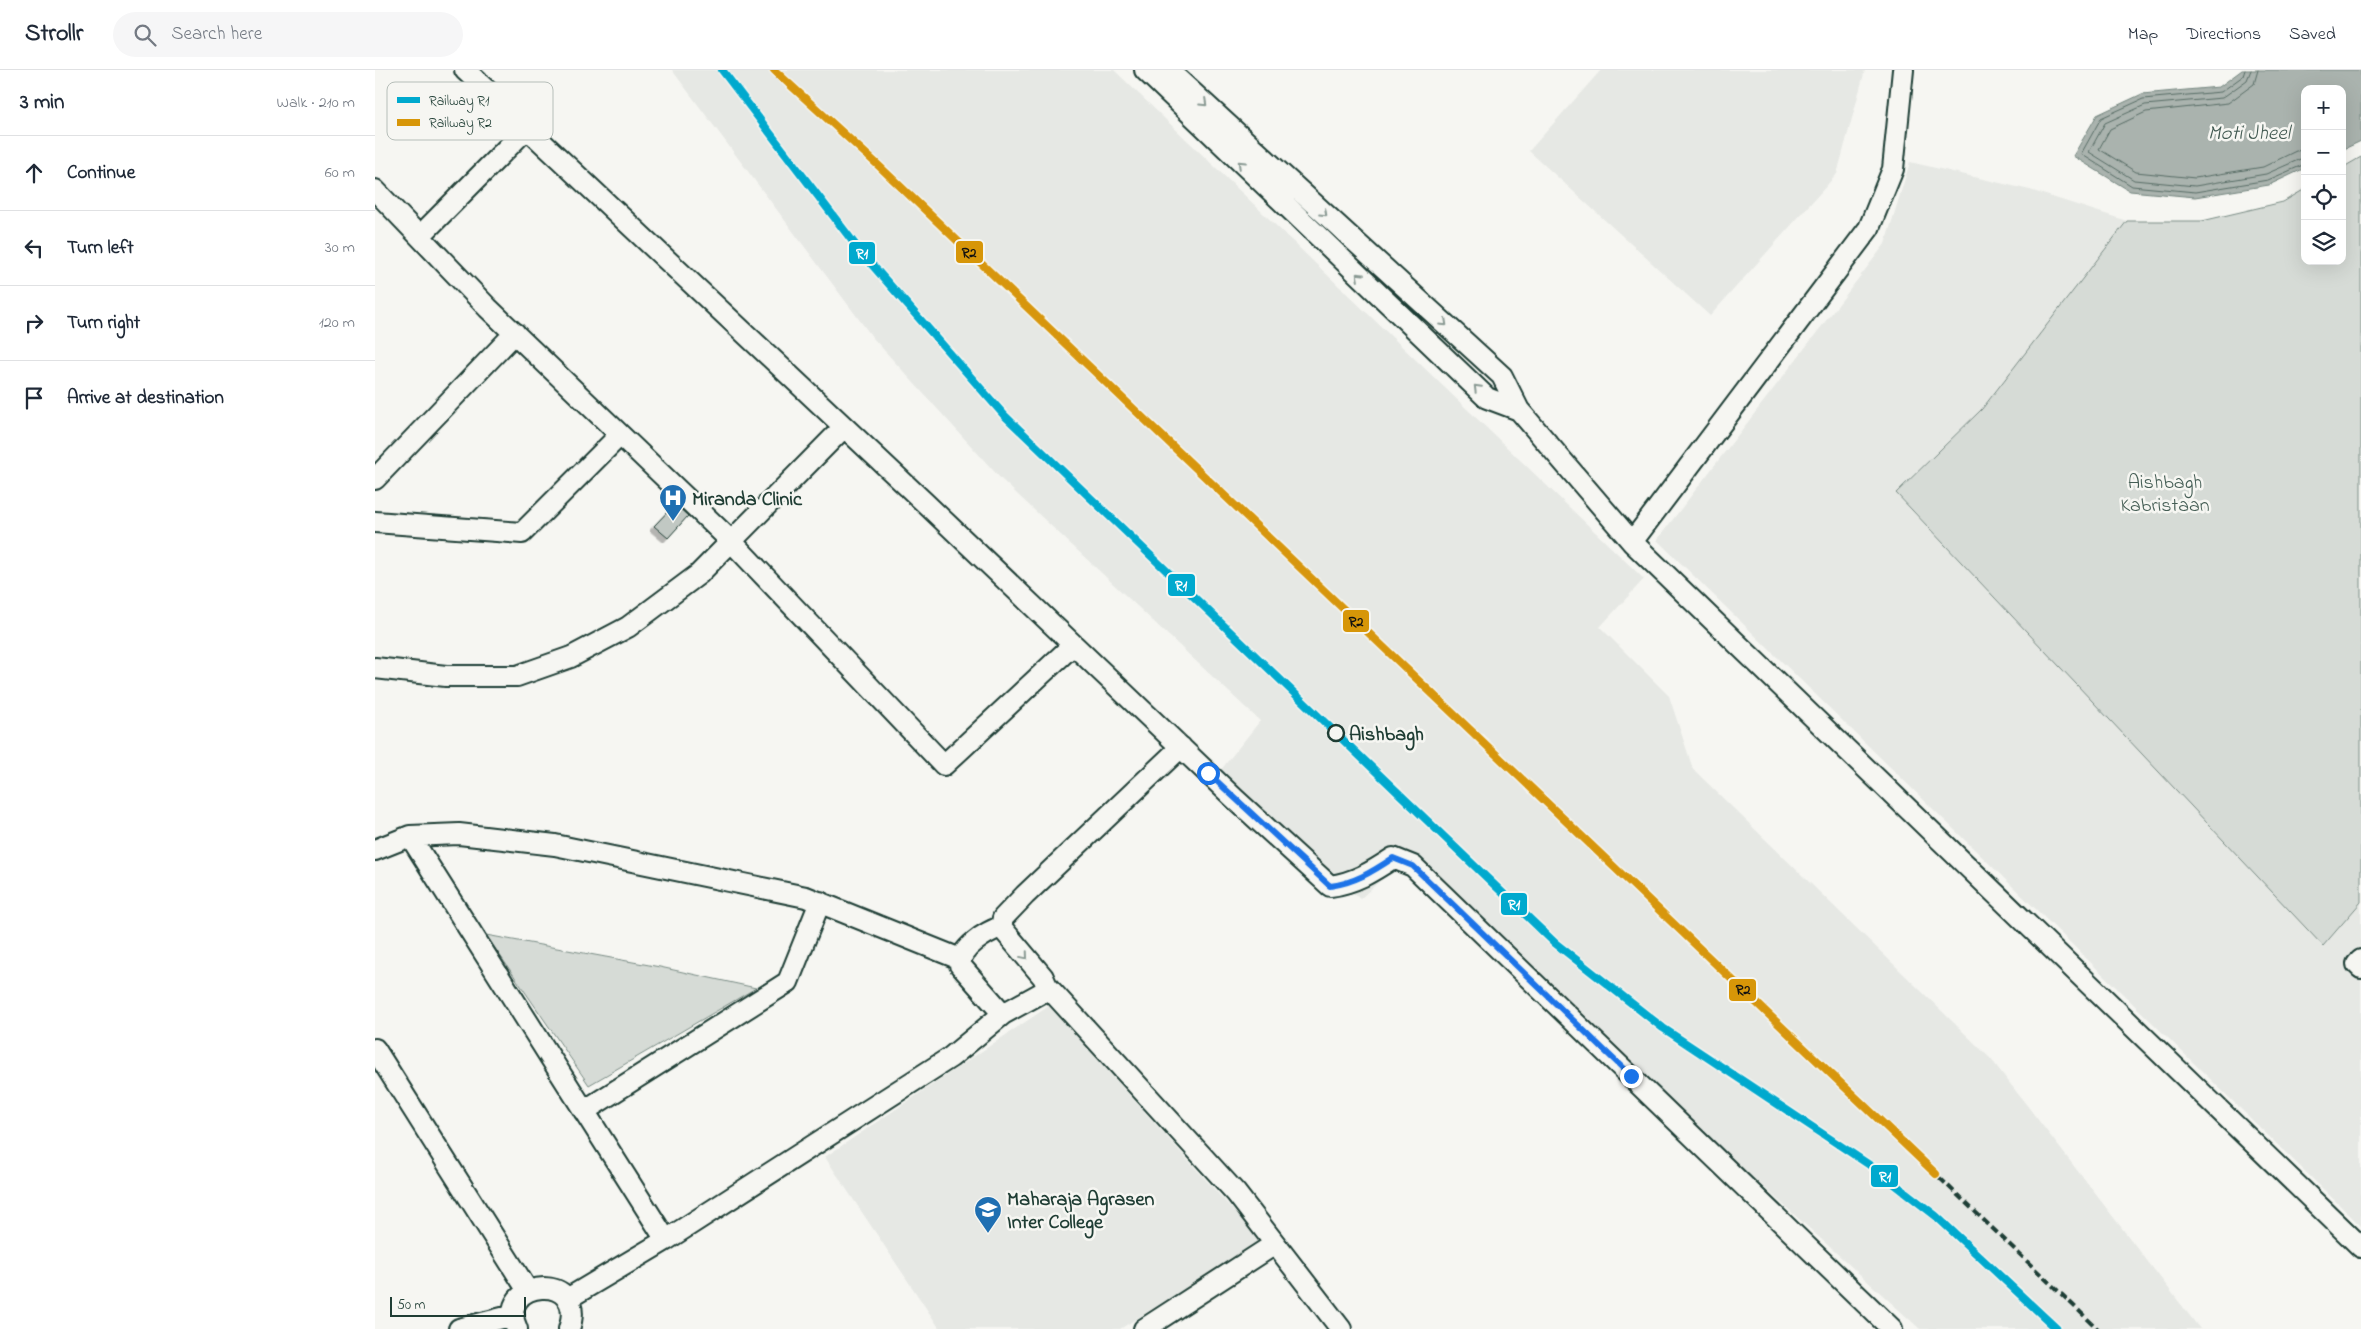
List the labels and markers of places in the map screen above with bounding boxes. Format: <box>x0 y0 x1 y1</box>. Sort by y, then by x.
hospital icon: Miranda Clinic <box>658 483 688 522</box>
place label: Miranda Clinic <box>692 486 803 515</box>
place label: Aishbagh <box>1349 721 1424 751</box>
marker: Aishbagh <box>1327 724 1345 742</box>
place label: Maharaja Agrasen Inter College <box>1007 1186 1154 1239</box>
school or university icon: Maharaja Agrasen Inter College <box>973 1195 1003 1234</box>

